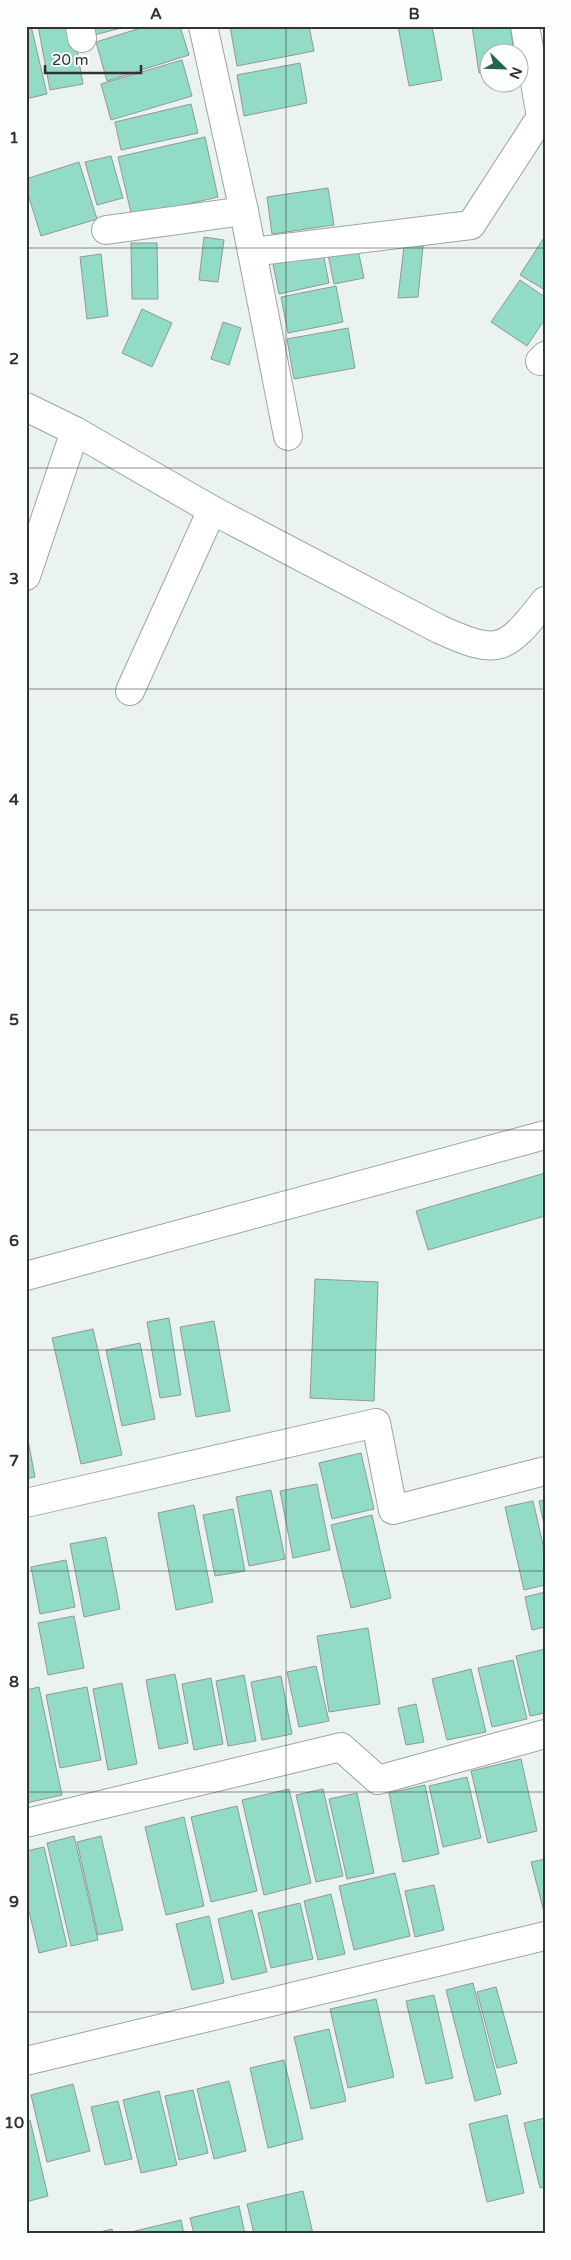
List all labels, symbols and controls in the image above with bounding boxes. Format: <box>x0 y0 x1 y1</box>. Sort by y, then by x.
text: A <box>150 4 162 24</box>
text: B <box>408 4 420 24</box>
scale bar <box>45 42 141 74</box>
north arrow <box>478 42 528 92</box>
text: 20 m <box>52 51 89 69</box>
text: N <box>505 64 526 81</box>
text: 1 <box>9 128 19 148</box>
text: 2 <box>9 349 19 369</box>
text: 3 <box>9 569 19 589</box>
text: 4 <box>9 790 19 810</box>
text: 5 <box>9 1010 19 1030</box>
text: 6 <box>9 1231 19 1251</box>
text: 7 <box>9 1451 19 1471</box>
text: 8 <box>9 1672 19 1692</box>
text: 9 <box>9 1892 19 1912</box>
text: 10 <box>4 2113 24 2133</box>

